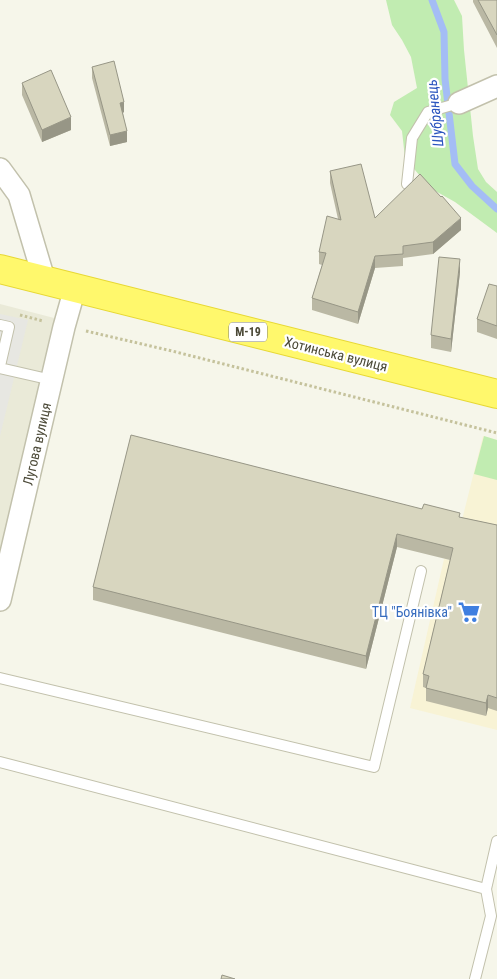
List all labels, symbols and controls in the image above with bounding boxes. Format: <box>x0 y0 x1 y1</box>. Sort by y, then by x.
water label: Шубранець <box>423 78 447 148</box>
road number: М-19 <box>229 322 267 342</box>
street label: Хотинська вулиця <box>283 333 389 375</box>
street label: Лугова вулиця <box>20 401 54 487</box>
supermarket icon: ТЦ "Боянівка" <box>456 599 482 625</box>
place label: ТЦ "Боянівка" <box>372 604 452 620</box>

